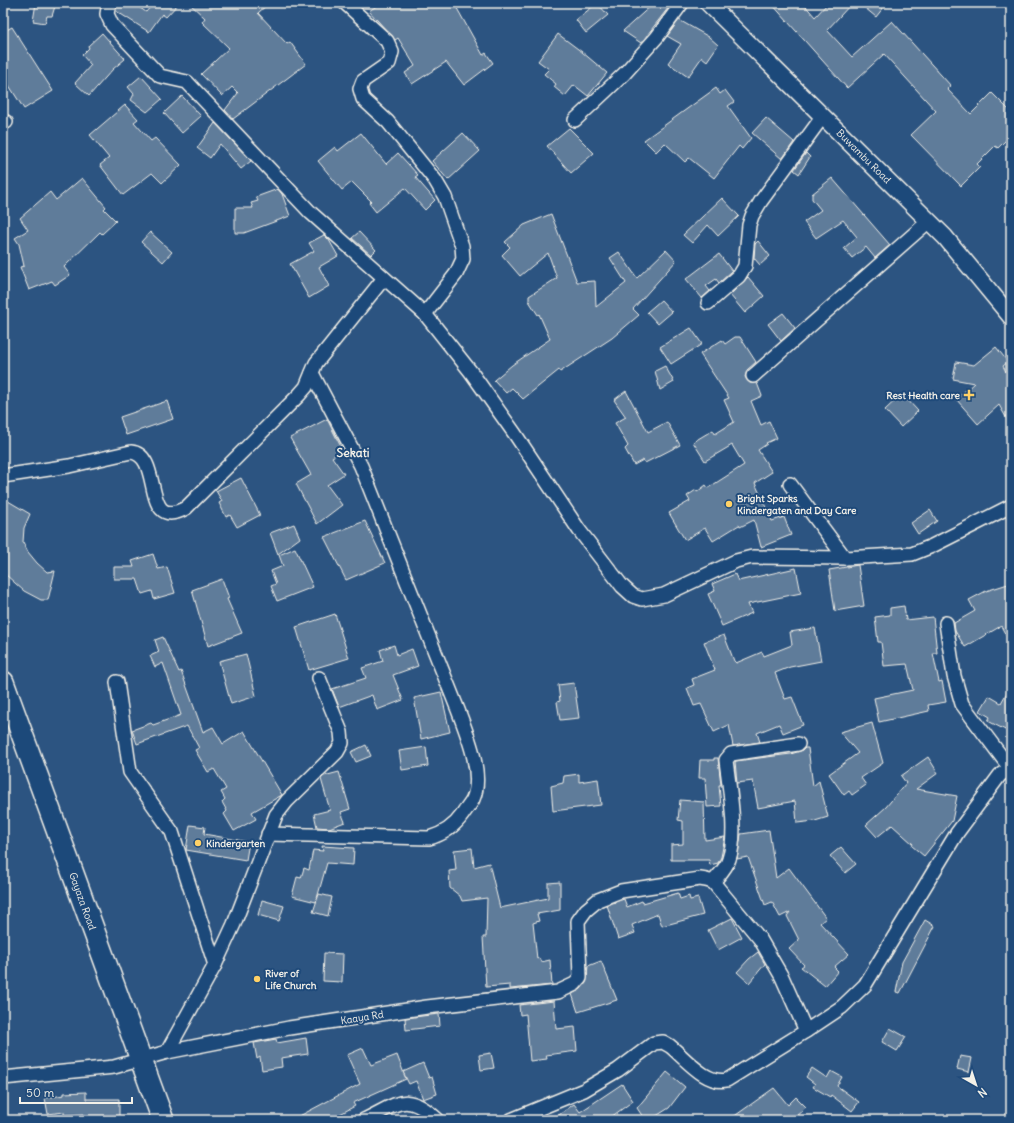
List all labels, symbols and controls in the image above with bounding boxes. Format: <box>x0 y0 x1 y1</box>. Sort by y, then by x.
street label: Buwambu Road <box>834 126 894 186</box>
place label: Rest Health care <box>886 389 961 402</box>
marker: Rest Health care <box>963 389 975 401</box>
district label: Sekati <box>337 445 370 460</box>
place label: Bright Sparks Kindergaten and Day Care <box>737 492 857 517</box>
marker: Bright Sparks Kindergaten and Day Care <box>724 499 734 509</box>
place label: Kindergarten <box>206 837 265 850</box>
marker: Kindergarten <box>193 838 203 848</box>
street label: Gayaza Road <box>66 871 99 932</box>
place label: River of Life Church <box>265 967 317 992</box>
marker: River of Life Church <box>252 974 262 984</box>
street label: Kaaya Rd <box>340 1008 385 1027</box>
north arrow <box>956 1065 996 1105</box>
scale bar <box>20 1079 132 1105</box>
text: 50 m <box>26 1085 55 1100</box>
text: N <box>975 1085 990 1101</box>

